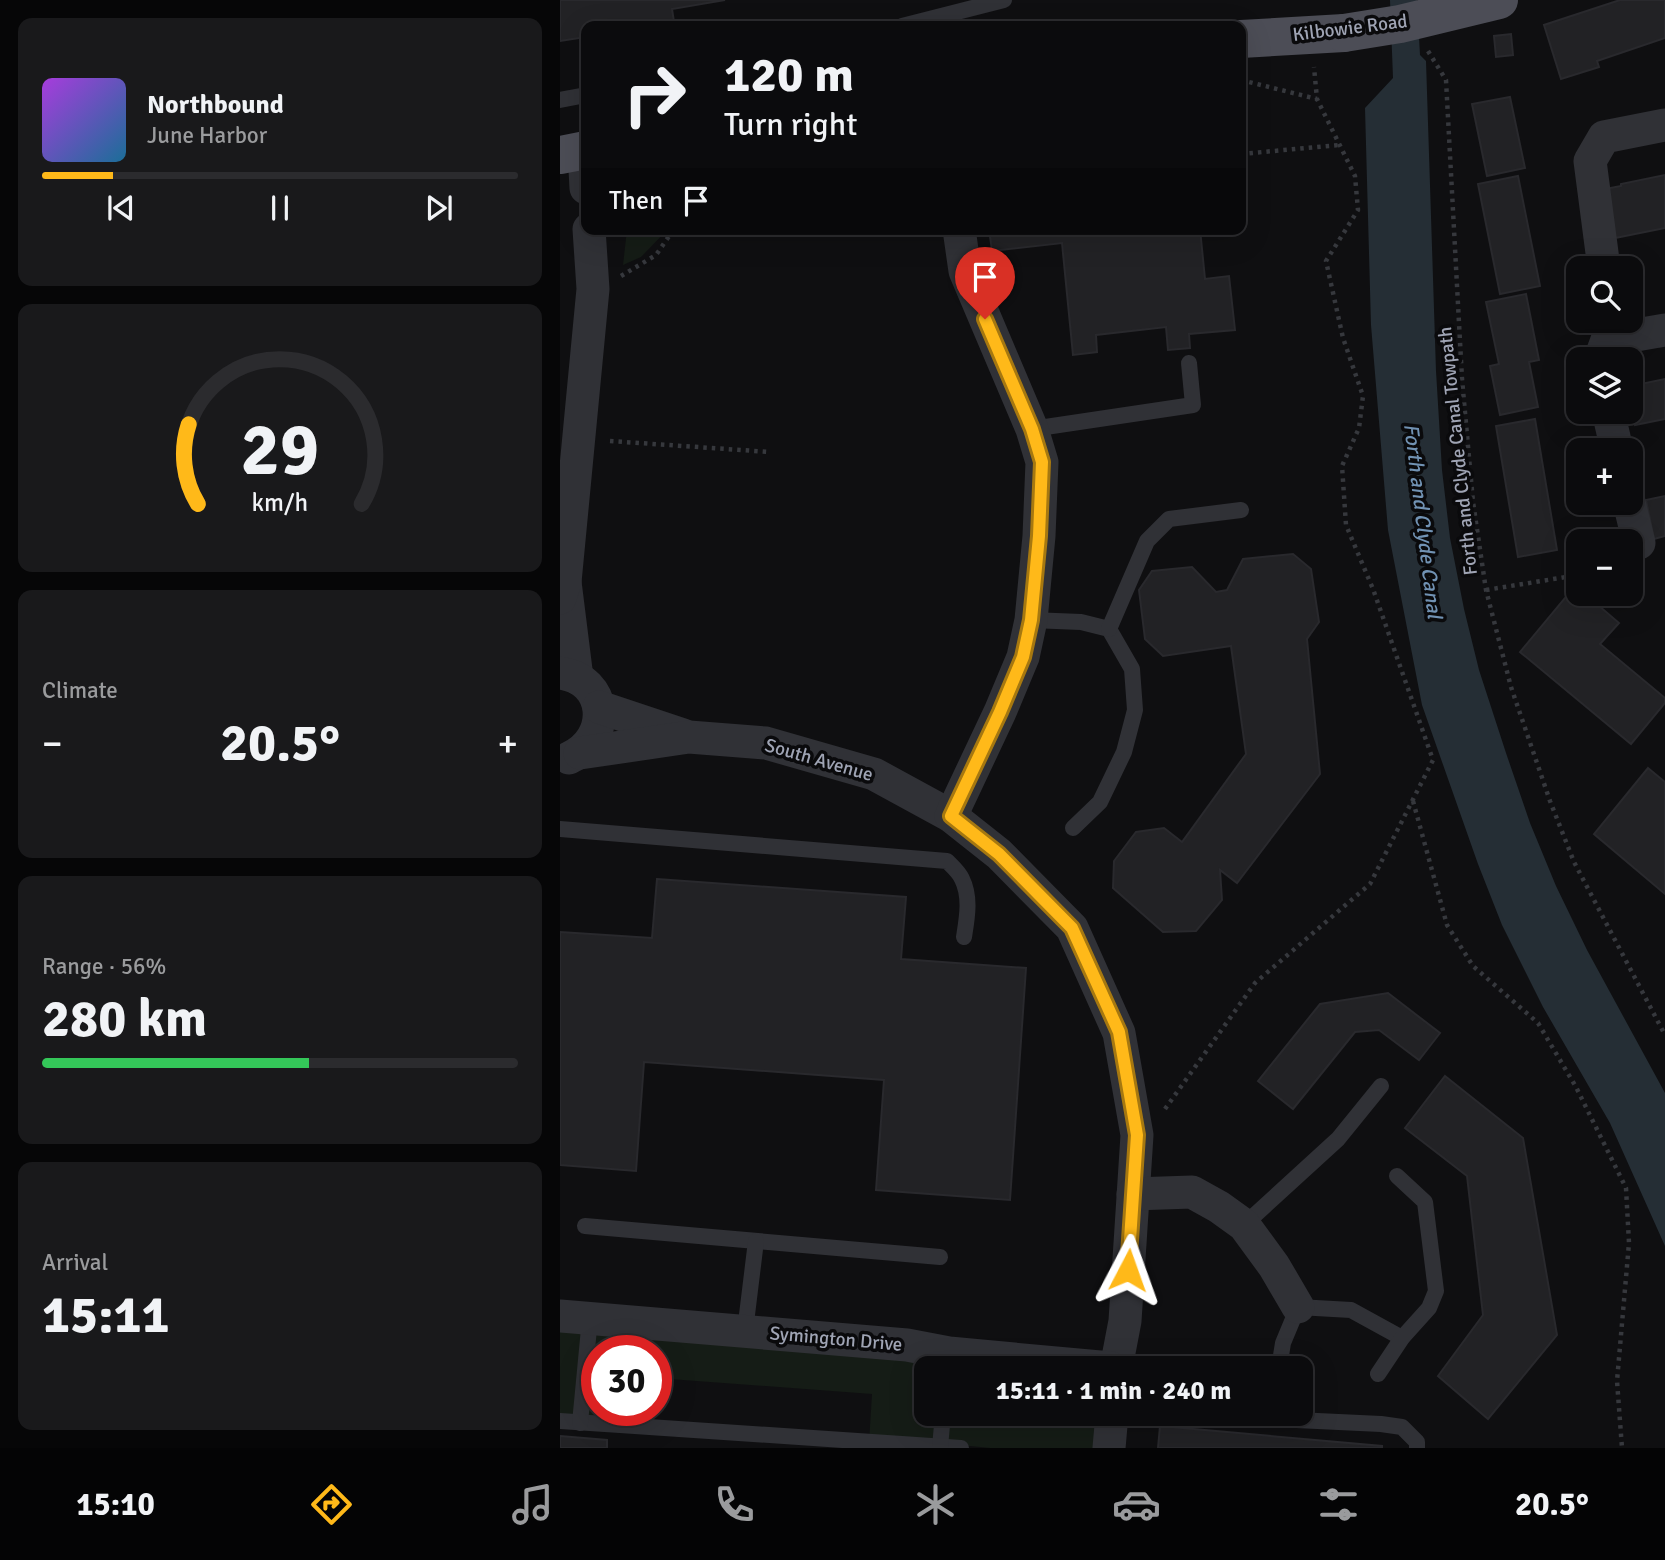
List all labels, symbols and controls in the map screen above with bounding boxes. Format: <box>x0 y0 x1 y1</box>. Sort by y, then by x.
street label: Kilbowie Road <box>1291 9 1409 47</box>
text: 120 m <box>724 45 854 105</box>
icon: right <box>609 49 700 140</box>
text: Northbound <box>147 89 284 121</box>
text: Turn right <box>724 105 857 144</box>
text: June Harbor <box>147 121 267 150</box>
icon: arrive <box>677 182 715 220</box>
text: Then <box>609 185 663 217</box>
icon: previous <box>102 189 140 227</box>
icon: pause <box>261 189 299 227</box>
icon: next <box>420 189 458 227</box>
pin <box>955 247 1015 319</box>
map controls <box>1566 256 1643 606</box>
button: search <box>1566 256 1643 333</box>
icon: arrive <box>966 258 1004 296</box>
street label: Forth and Clyde Canal Towpath <box>1433 326 1483 576</box>
button: layers <box>1566 347 1643 424</box>
text: 29 <box>241 406 319 495</box>
water label: Forth and Clyde Canal <box>1398 422 1448 622</box>
button: + <box>1566 438 1643 515</box>
text: km/h <box>252 487 308 518</box>
button: − <box>1566 529 1643 606</box>
text: Climate <box>42 676 118 705</box>
text: 20.5° <box>220 711 340 775</box>
text: − <box>42 720 63 767</box>
text: + <box>497 720 518 767</box>
street label: South Avenue <box>762 733 876 787</box>
text: Range · 56% <box>42 952 166 981</box>
text: 280 km <box>42 987 207 1051</box>
position arrow <box>1091 1233 1165 1307</box>
text: Arrival <box>42 1248 108 1277</box>
text: 15:11 <box>42 1283 170 1347</box>
street label: Symington Drive <box>769 1321 903 1357</box>
speed limit sign: 30 <box>581 1335 672 1426</box>
text: 15:11 · 1 min · 240 m <box>996 1375 1231 1407</box>
icon: directions <box>307 1480 356 1529</box>
icon: music <box>508 1480 557 1529</box>
icon: phone <box>710 1480 759 1529</box>
icon: climate <box>911 1480 960 1529</box>
icon: car <box>1112 1480 1161 1529</box>
icon: filters <box>1314 1480 1363 1529</box>
text: 15:10 <box>76 1485 155 1524</box>
text: 20.5° <box>1515 1485 1589 1524</box>

